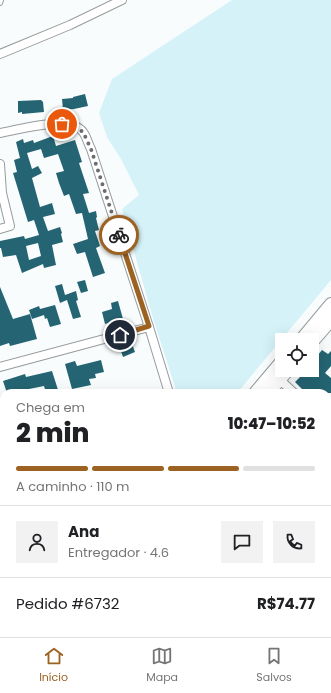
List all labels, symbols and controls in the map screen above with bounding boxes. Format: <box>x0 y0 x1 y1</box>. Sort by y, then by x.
pin <box>45 107 79 141</box>
icon: bag <box>51 113 73 135</box>
courier <box>99 215 139 255</box>
icon: bike <box>108 224 130 246</box>
pin <box>103 318 137 352</box>
icon: home <box>109 324 131 346</box>
map controls <box>275 333 319 377</box>
button: locate <box>275 333 319 377</box>
text: Chega em <box>16 398 85 417</box>
text: 10:47–10:52 <box>228 413 315 434</box>
text: 2 min <box>16 415 89 451</box>
text: A caminho · 110 m <box>16 477 130 496</box>
button: person <box>16 521 58 563</box>
text: Ana <box>68 521 99 542</box>
button: chat <box>221 521 263 563</box>
button: phone <box>273 521 315 563</box>
text: Entregador · 4.6 <box>68 543 169 562</box>
text: Pedido #6732 <box>16 593 119 614</box>
text: R$74.77 <box>257 593 315 614</box>
tab: Início <box>39 645 68 686</box>
tab: Mapa <box>146 645 178 686</box>
tab: Salvos <box>256 645 292 686</box>

